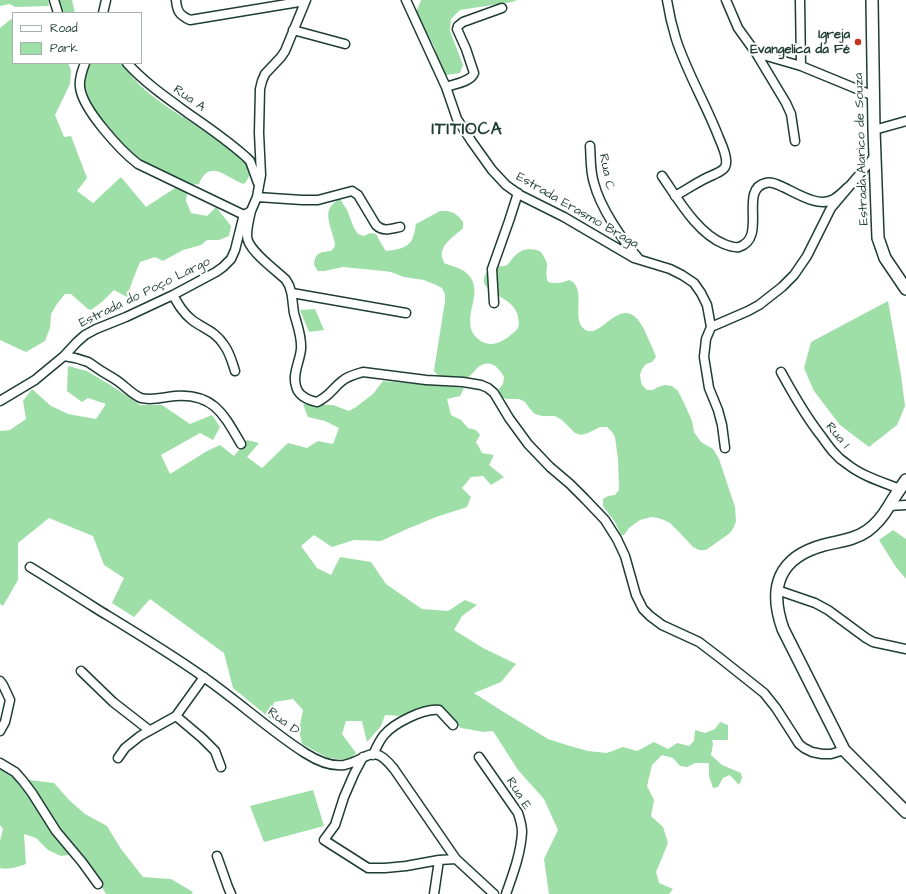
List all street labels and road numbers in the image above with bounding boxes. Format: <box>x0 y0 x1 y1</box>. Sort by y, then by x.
street label: Estrada Alarico de Souza <box>852 72 872 226</box>
street label: Rua A <box>170 82 208 116</box>
street label: Rua C <box>595 152 617 192</box>
street label: Estrada Erasmo Braga <box>513 170 641 252</box>
street label: Estrada do Poço Largo <box>77 254 213 332</box>
street label: Rua 1 <box>822 420 852 452</box>
street label: Rua D <box>264 705 302 739</box>
street label: Rua E <box>502 775 534 813</box>

